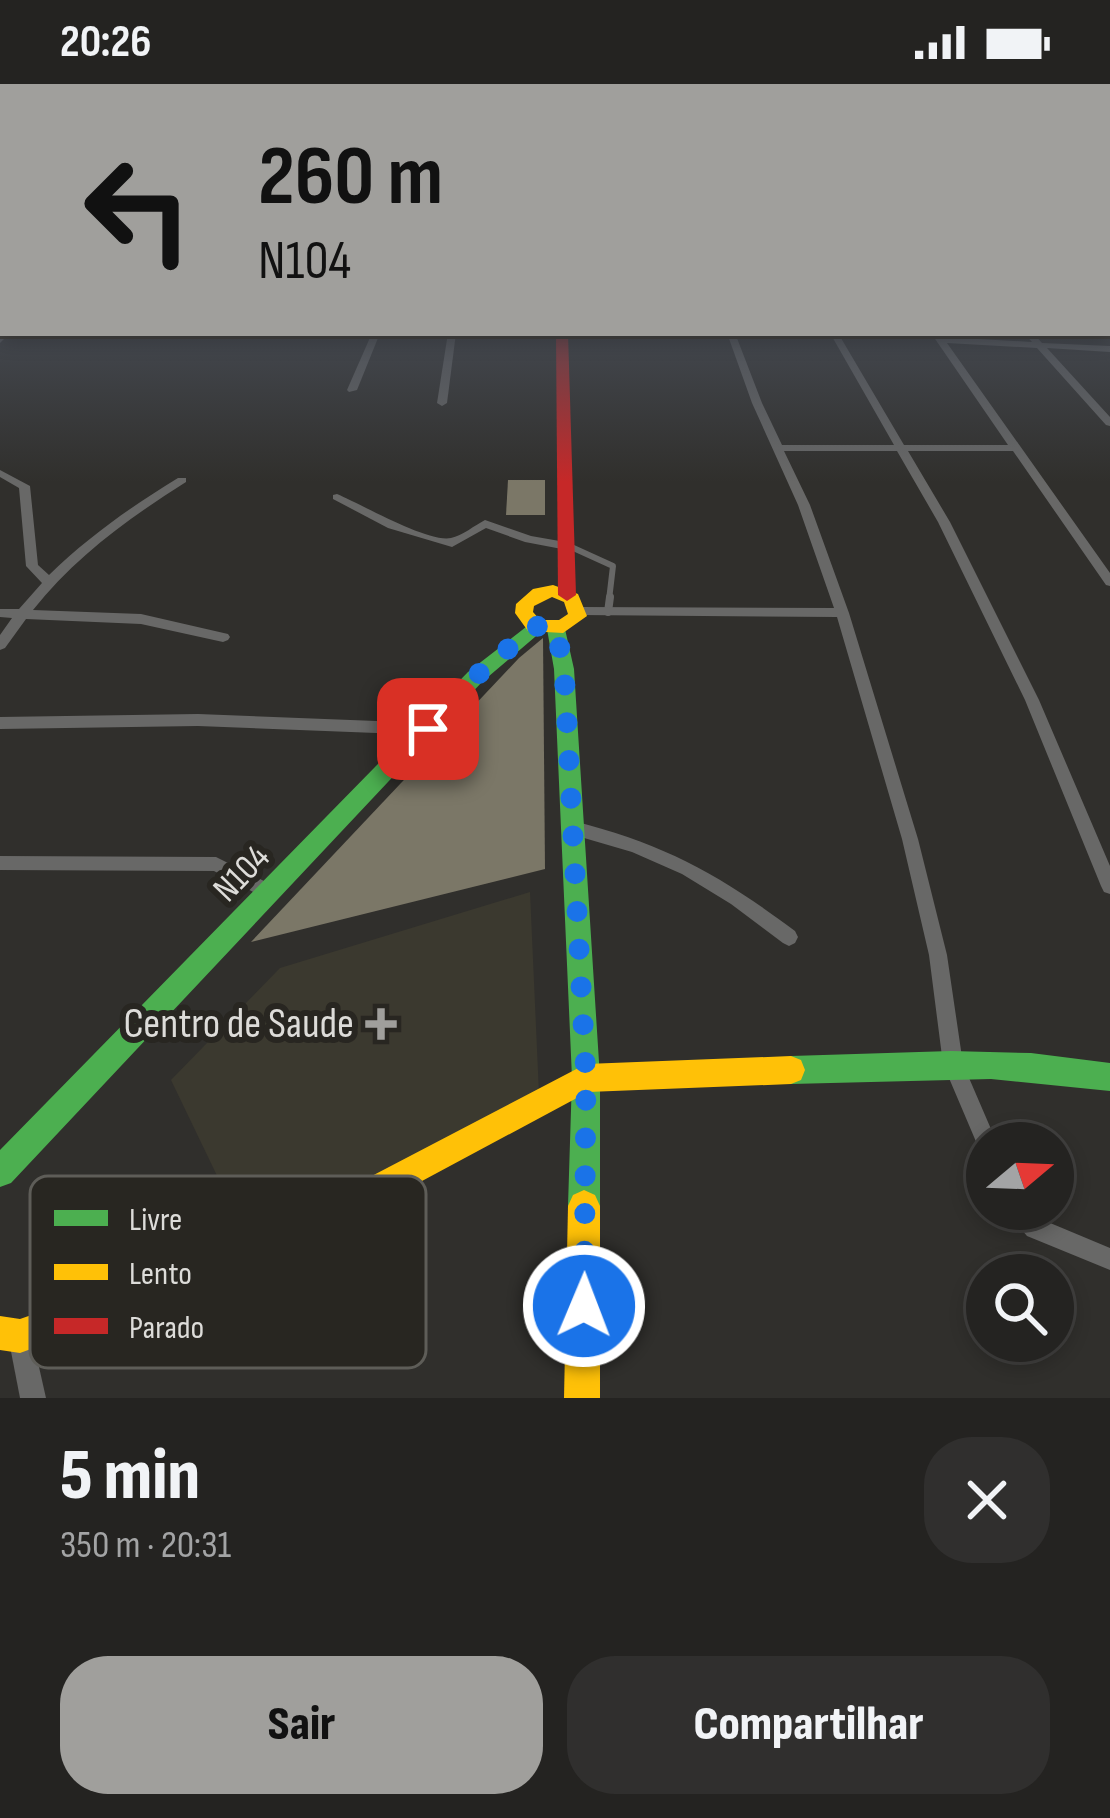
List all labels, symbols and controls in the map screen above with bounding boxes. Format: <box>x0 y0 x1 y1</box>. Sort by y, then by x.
text: 20:26 <box>60 15 152 70</box>
text: 260 m <box>258 127 443 228</box>
icon: left <box>60 132 216 288</box>
text: N104 <box>258 229 351 294</box>
pin <box>377 678 479 780</box>
icon: arrive <box>395 696 461 762</box>
street label: N104 <box>205 837 279 911</box>
place label: Centro de Saude <box>123 999 354 1050</box>
marker: Centro de Saude <box>365 1008 397 1040</box>
north arrow <box>966 1122 1074 1230</box>
map controls <box>966 1122 1074 1362</box>
legend <box>30 1176 426 1368</box>
text: Livre <box>129 1200 182 1240</box>
position arrow <box>521 1243 647 1369</box>
text: Lento <box>129 1254 192 1294</box>
button: search <box>966 1254 1074 1362</box>
text: Parado <box>129 1308 204 1348</box>
text: 5 min <box>60 1433 200 1520</box>
button: close <box>924 1437 1050 1563</box>
text: 350 m · 20:31 <box>60 1522 231 1569</box>
button: Sair <box>60 1656 543 1794</box>
button: Compartilhar <box>567 1656 1050 1794</box>

